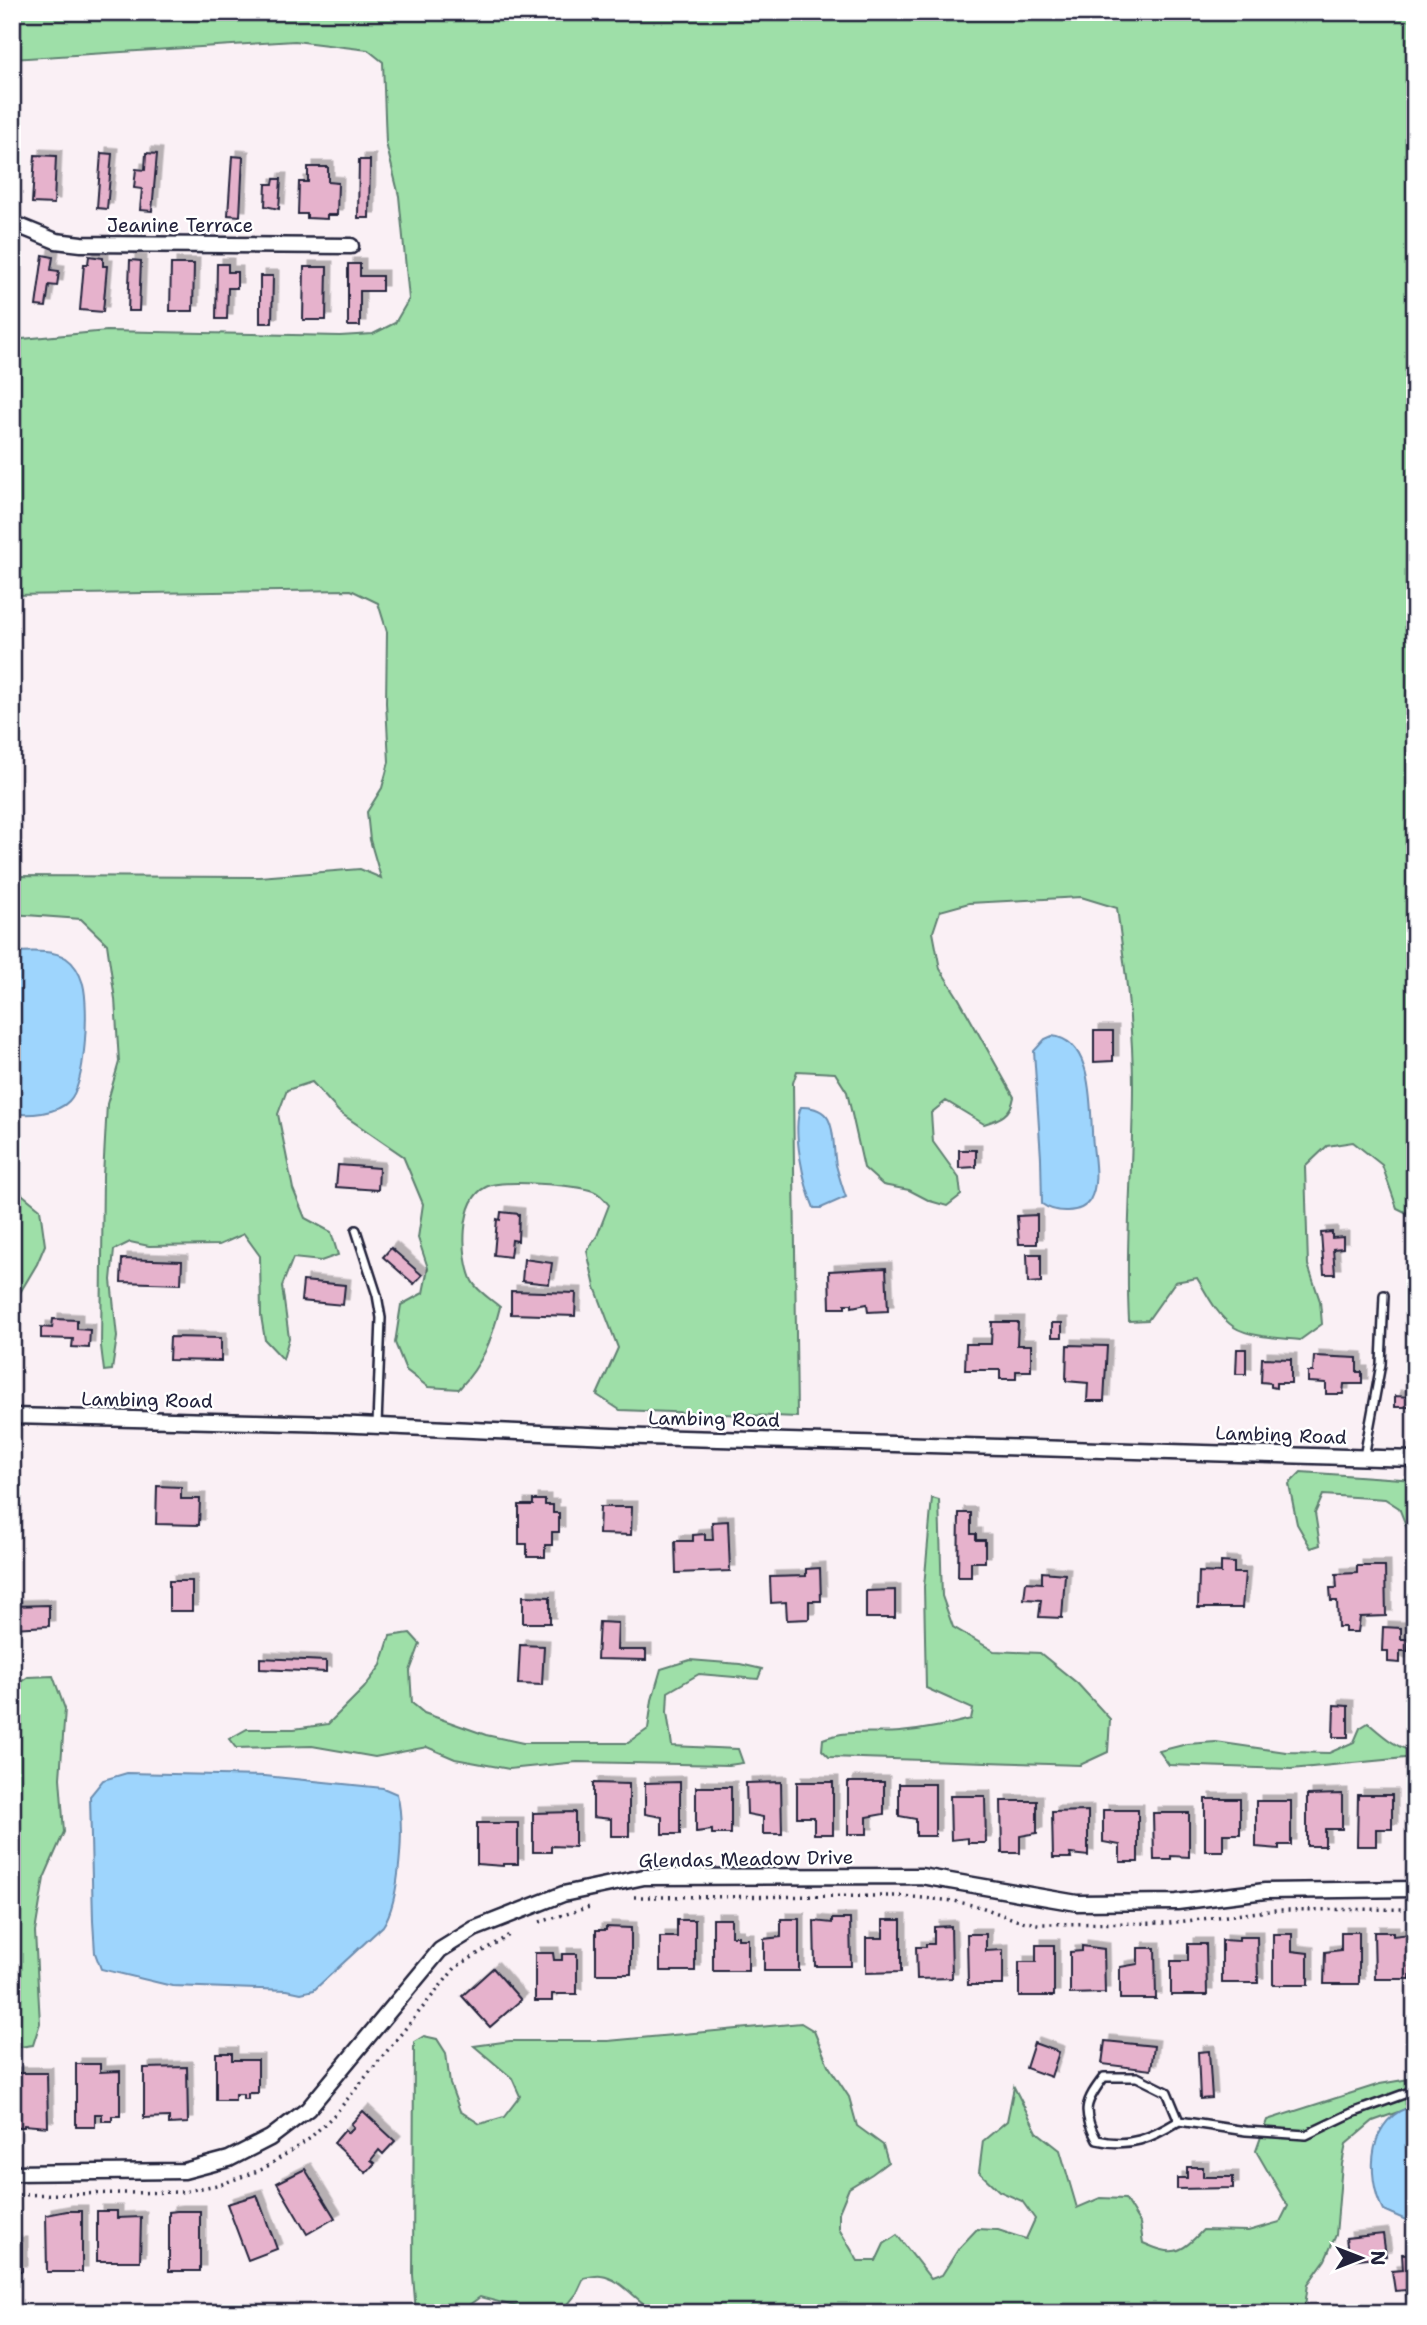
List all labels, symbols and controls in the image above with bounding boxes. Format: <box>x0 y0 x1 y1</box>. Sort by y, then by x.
street label: Jeanine Terrace <box>107 213 253 238</box>
street label: Lambing Road <box>81 1386 213 1414</box>
street label: Lambing Road <box>648 1405 780 1433</box>
street label: Lambing Road <box>1215 1420 1347 1450</box>
street label: Glendas Meadow Drive <box>638 1845 854 1873</box>
north arrow <box>1326 2224 1396 2294</box>
text: N <box>1365 2250 1390 2266</box>

